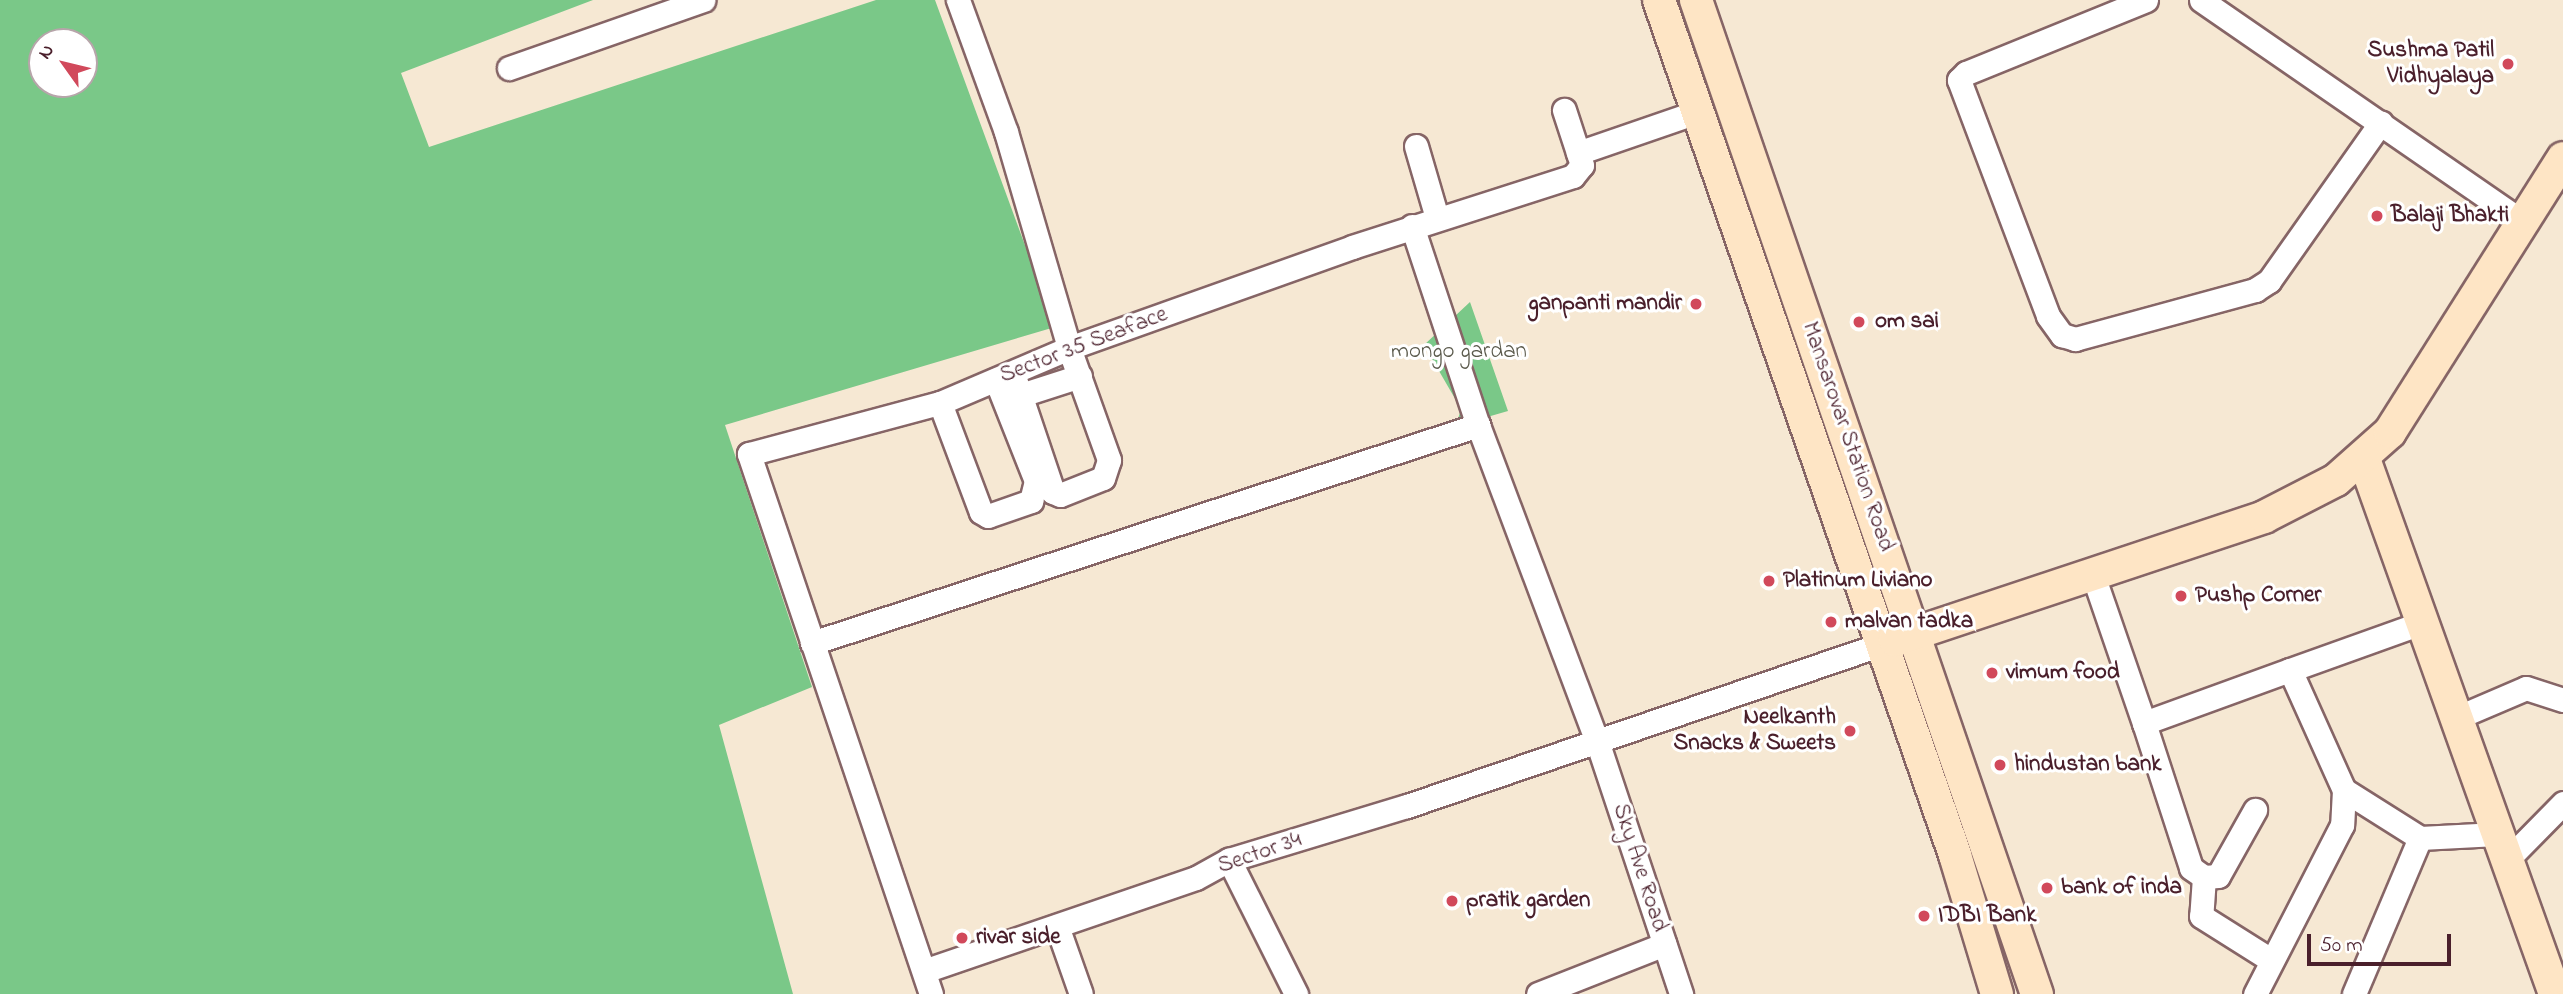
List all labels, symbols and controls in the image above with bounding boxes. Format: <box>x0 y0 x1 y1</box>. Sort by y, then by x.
north arrow <box>28 28 98 98</box>
place label: Sushma Patil Vidhyalaya <box>2367 37 2494 91</box>
text: N <box>32 39 62 65</box>
marker: Sushma Patil Vidhyalaya <box>2500 56 2516 72</box>
place label: Balaji Bhakti <box>2391 202 2509 230</box>
marker: Balaji Bhakti <box>2369 208 2385 224</box>
place label: ganpanti mandir <box>1528 290 1682 318</box>
marker: ganpanti mandir <box>1688 296 1704 312</box>
street label: Sector 35 Seaface <box>996 301 1172 391</box>
place label: om sai <box>1875 308 1939 336</box>
marker: om sai <box>1849 312 1869 332</box>
street label: Mansarovar Station Road <box>1795 319 1899 555</box>
park label: mongo gardan <box>1391 338 1527 366</box>
place label: Platinum Liviano <box>1783 567 1932 595</box>
marker: Platinum Liviano <box>1761 573 1777 589</box>
place label: Pushp Corner <box>2195 582 2321 610</box>
marker: Pushp Corner <box>2173 588 2189 604</box>
place label: malvan tadka <box>1845 608 1973 636</box>
marker: malvan tadka <box>1823 614 1839 630</box>
place label: vimum food <box>2006 659 2120 687</box>
marker: vimum food <box>1984 665 2000 681</box>
place label: Neelkanth Snacks & Sweets <box>1674 704 1836 758</box>
marker: Neelkanth Snacks & Sweets <box>1842 723 1858 739</box>
place label: hindustan bank <box>2014 751 2161 779</box>
marker: hindustan bank <box>1992 757 2008 773</box>
street label: Sky Ave Road <box>1605 800 1673 936</box>
street label: Sector 34 <box>1214 827 1306 881</box>
place label: bank of inda <box>2061 874 2182 902</box>
marker: bank of inda <box>2039 880 2055 896</box>
place label: pratik garden <box>1466 887 1590 915</box>
marker: pratik garden <box>1444 893 1460 909</box>
place label: IDBI Bank <box>1938 902 2036 930</box>
marker: IDBI Bank <box>1916 908 1932 924</box>
scale bar <box>2311 920 2454 964</box>
place label: rivar side <box>976 924 1061 952</box>
marker: rivar side <box>954 930 970 946</box>
text: 50 m <box>2320 931 2363 961</box>

